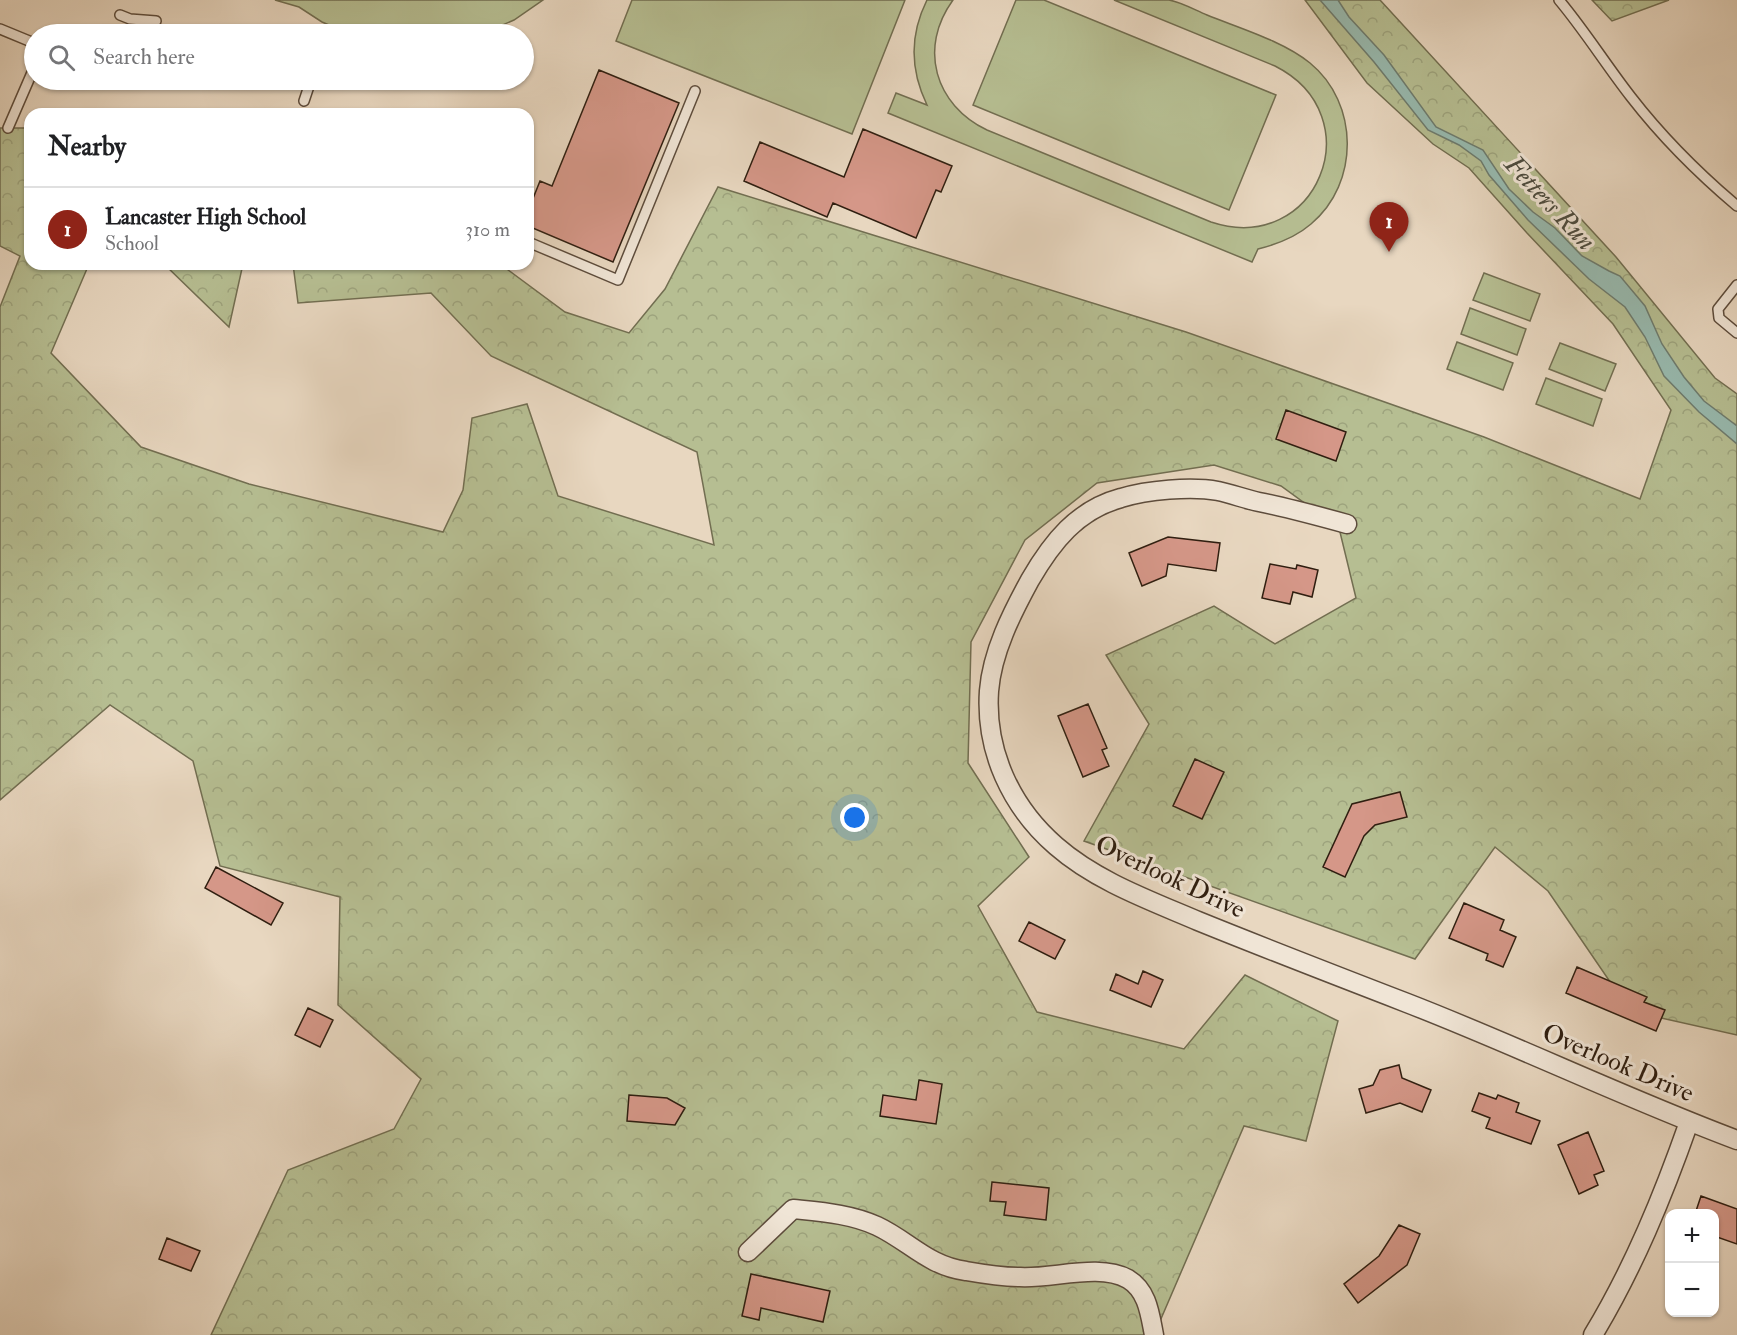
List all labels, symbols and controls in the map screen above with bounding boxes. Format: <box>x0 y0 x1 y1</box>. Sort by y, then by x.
search box <box>24 24 534 90</box>
icon: search <box>45 41 78 74</box>
text: Search here <box>93 43 195 71</box>
text: Nearby <box>48 131 126 163</box>
water label: Fetters Run <box>1496 147 1602 258</box>
pin: 1 <box>1370 202 1408 252</box>
text: Lancaster High School <box>105 203 306 231</box>
text: 1 <box>64 217 71 242</box>
text: 310 m <box>465 217 510 242</box>
text: School <box>105 231 159 256</box>
your location <box>840 803 869 832</box>
street label: Overlook Drive <box>1090 828 1250 926</box>
street label: Overlook Drive <box>1537 1017 1699 1109</box>
map controls <box>1665 1209 1719 1317</box>
button: + <box>1665 1209 1719 1263</box>
button: − <box>1665 1263 1719 1317</box>

